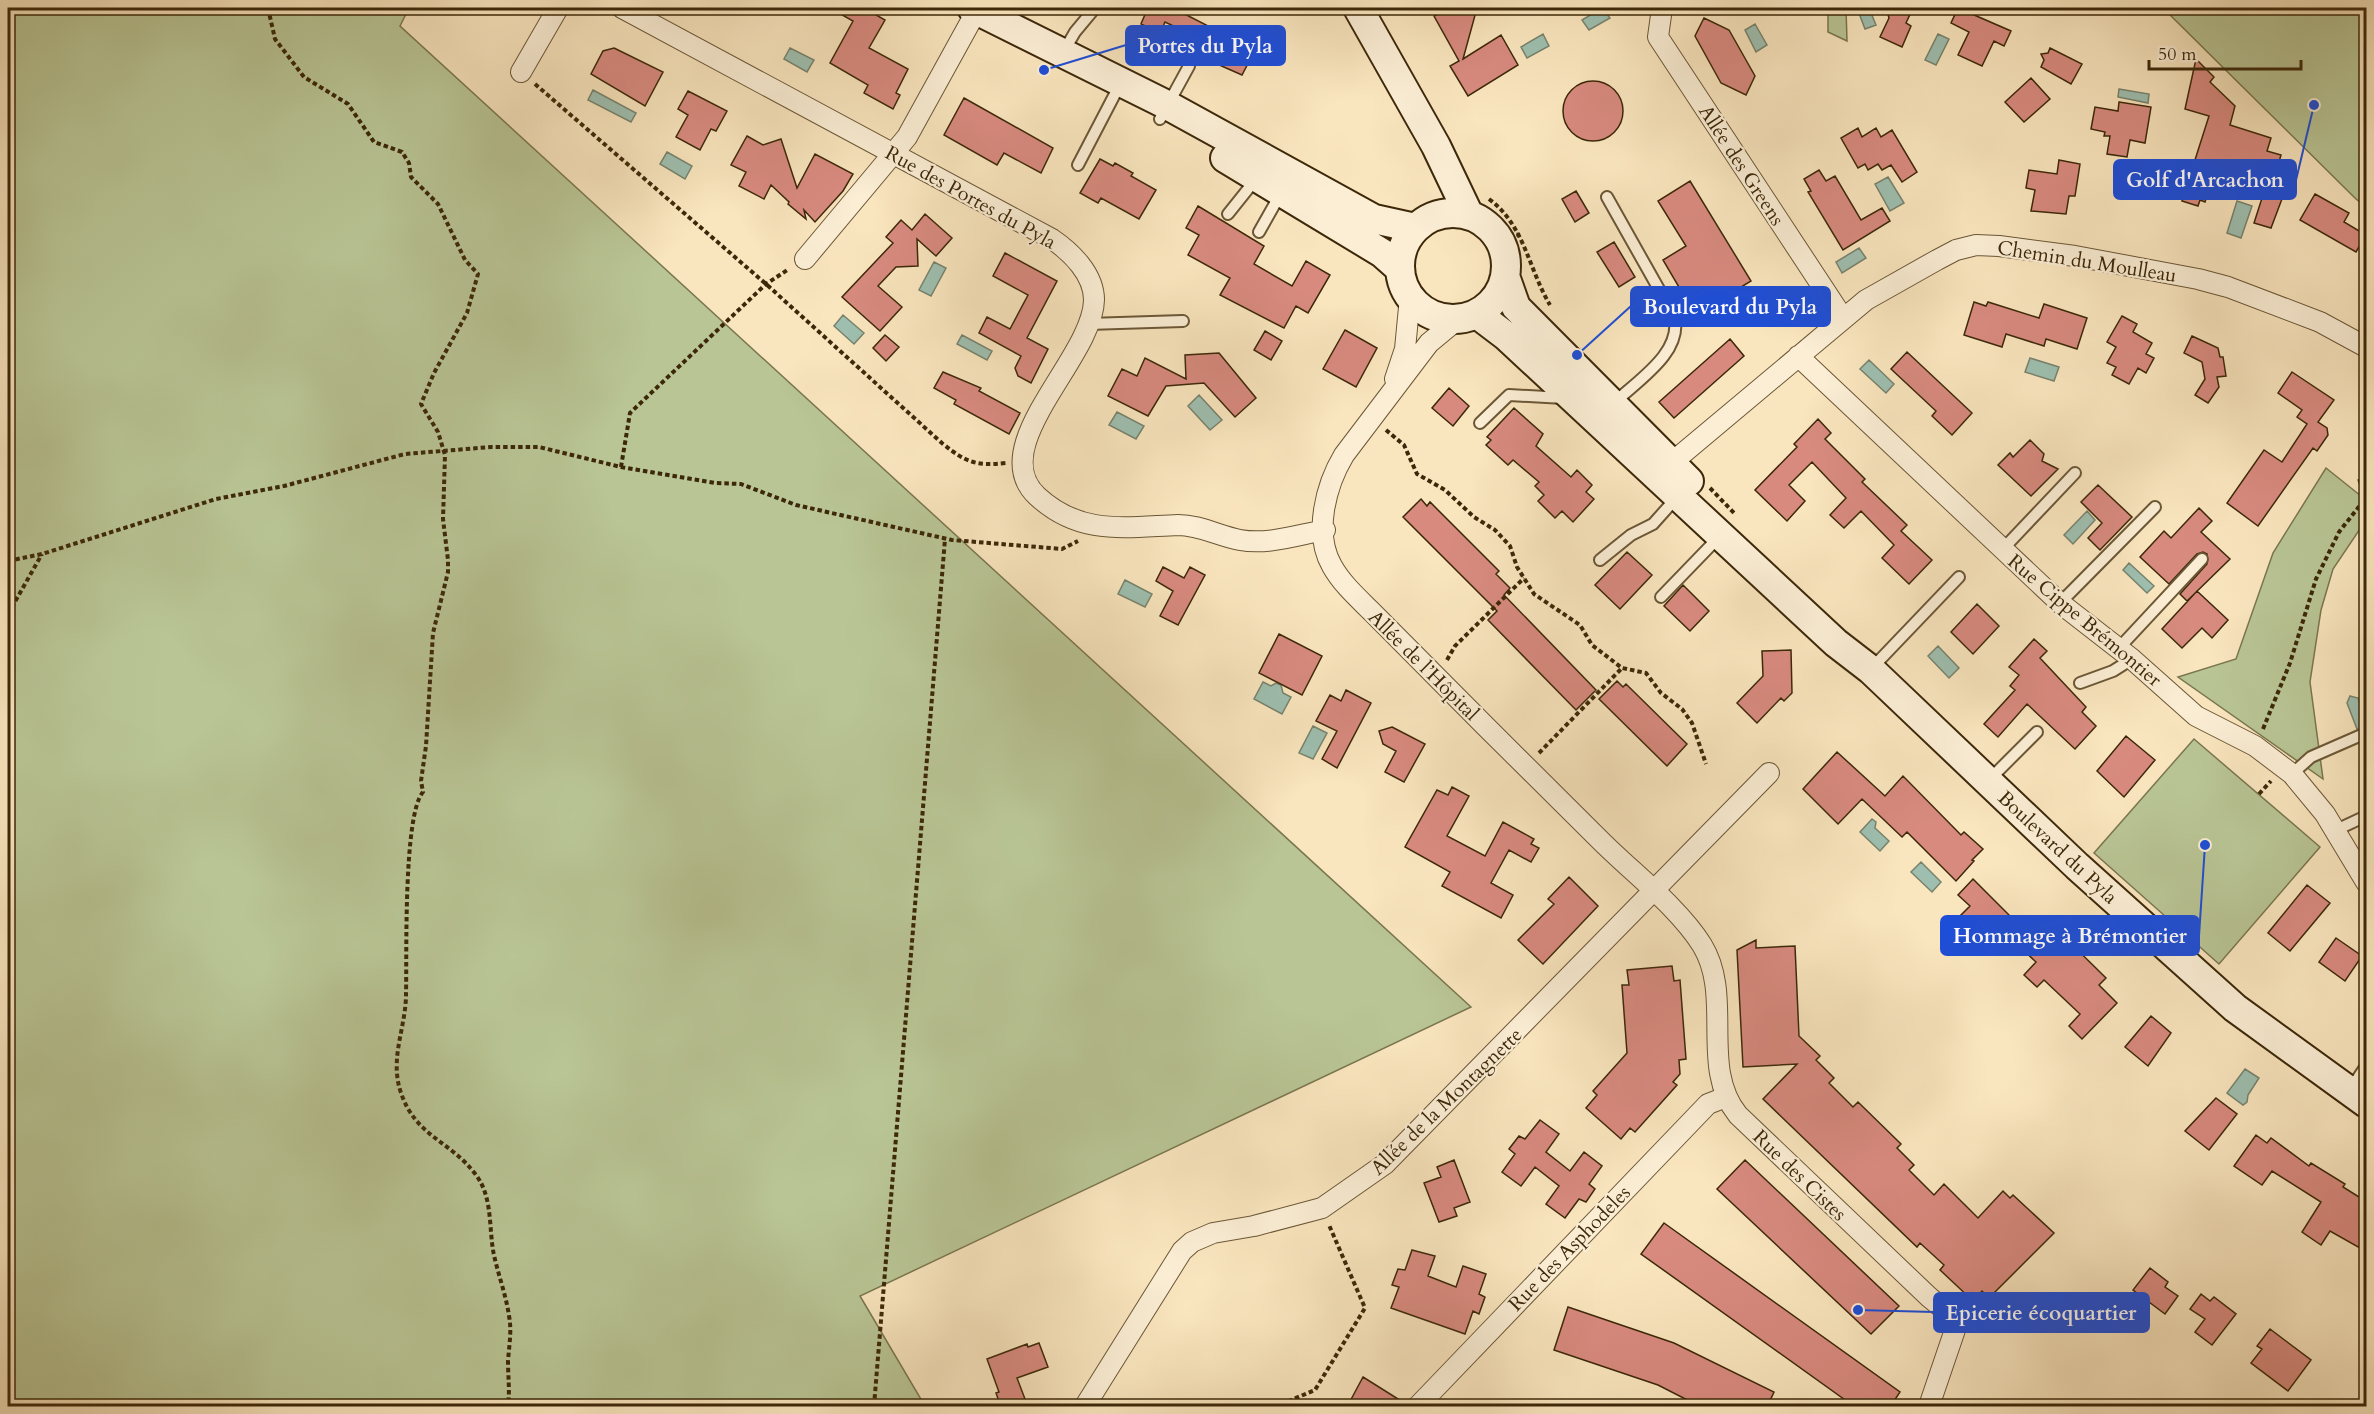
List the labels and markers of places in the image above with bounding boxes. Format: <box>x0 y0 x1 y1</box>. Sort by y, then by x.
callout: Portes du Pyla <box>1126 26 1285 65</box>
callout: Golf d'Arcachon <box>2114 160 2296 199</box>
callout: Boulevard du Pyla <box>1631 287 1830 326</box>
callout: Hommage à Brémontier <box>1941 916 2199 955</box>
callout: Epicerie écoquartier <box>1934 1293 2149 1332</box>

